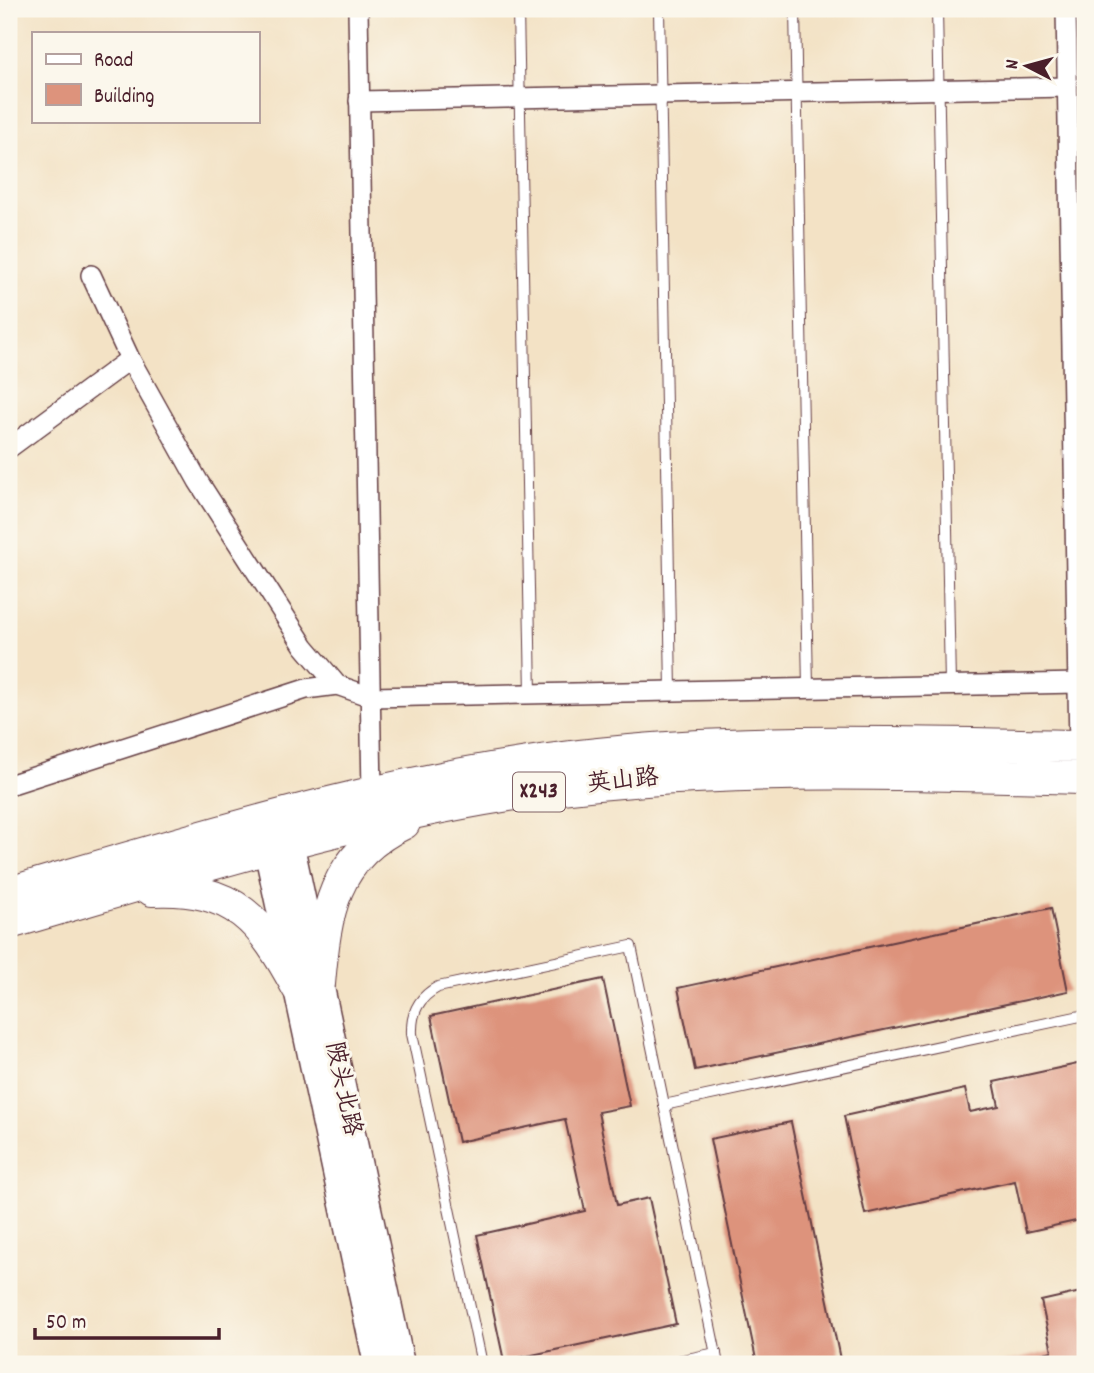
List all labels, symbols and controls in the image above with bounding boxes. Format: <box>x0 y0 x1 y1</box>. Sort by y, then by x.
legend <box>32 32 259 122</box>
north arrow <box>992 32 1062 102</box>
text: Road <box>94 47 133 77</box>
text: N <box>1000 59 1027 71</box>
text: Building <box>94 83 154 113</box>
street label: 英山路 <box>585 761 661 803</box>
road number: X243 <box>513 772 565 812</box>
street label: 陂头北路 <box>315 1039 369 1139</box>
scale bar <box>35 1296 219 1340</box>
text: 50 m <box>46 1309 86 1339</box>

